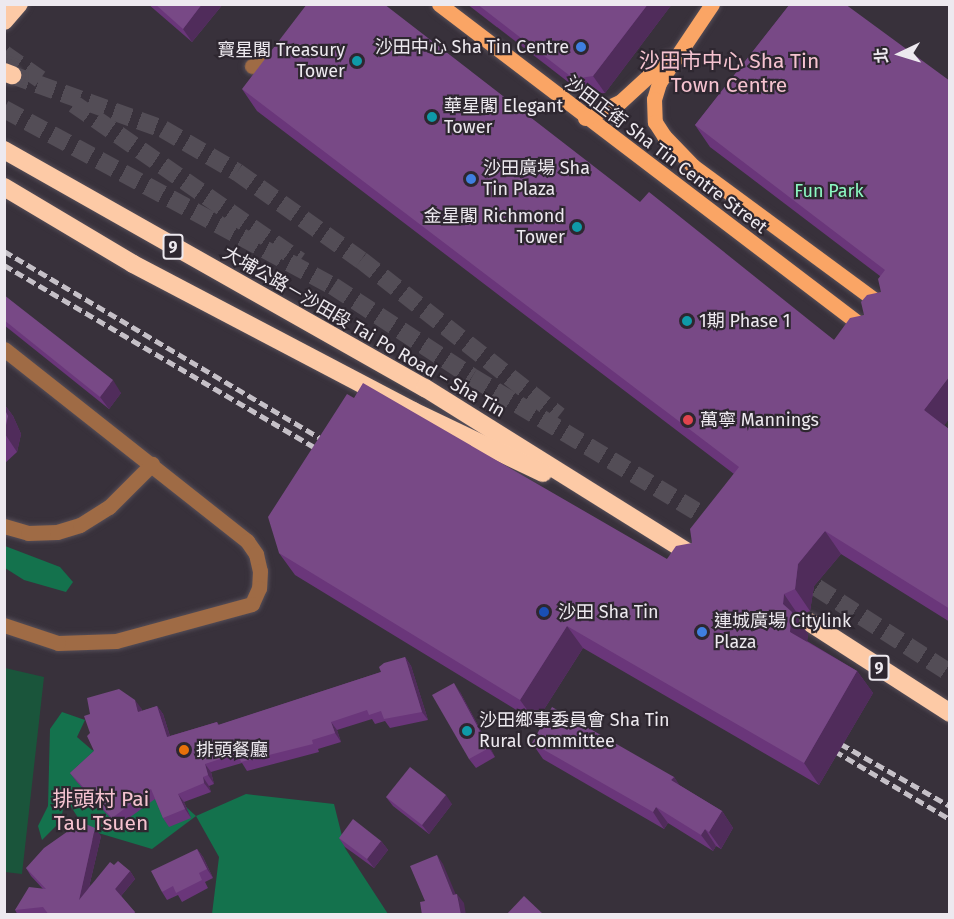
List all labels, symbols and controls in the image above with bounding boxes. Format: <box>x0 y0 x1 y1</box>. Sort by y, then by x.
north arrow <box>870 24 930 84</box>
place label: 沙田中心 Sha Tin Centre <box>375 36 569 58</box>
place label: 寶星閣 Treasury Tower <box>217 40 345 82</box>
marker: 沙田中心 Sha Tin Centre <box>574 40 588 54</box>
text: 北 <box>872 47 892 64</box>
district label: 沙田市中心 Sha Tin Town Centre <box>639 48 819 98</box>
marker: 寶星閣 Treasury Tower <box>350 54 364 68</box>
street label: 沙田正街 Sha Tin Centre Street <box>561 72 771 238</box>
place label: 華星閣 Elegant Tower <box>444 96 563 138</box>
marker: 華星閣 Elegant Tower <box>425 110 439 124</box>
place label: 沙田廣場 Sha Tin Plaza <box>483 158 590 201</box>
marker: 沙田廣場 Sha Tin Plaza <box>464 172 478 186</box>
park label: Fun Park <box>794 180 864 202</box>
place label: 金星閣 Richmond Tower <box>424 206 565 248</box>
marker: 金星閣 Richmond Tower <box>570 220 584 234</box>
road number: 9 <box>162 234 184 260</box>
street label: 大埔公路－沙田段 Tai Po Road – Sha Tin <box>219 242 509 422</box>
place label: 1期 Phase 1 <box>699 310 791 332</box>
marker: 1期 Phase 1 <box>680 314 694 328</box>
place label: 萬寧 Mannings <box>700 409 819 431</box>
marker: 萬寧 Mannings <box>681 413 695 427</box>
place label: 沙田 Sha Tin <box>558 601 659 623</box>
marker: 沙田 Sha Tin <box>535 603 553 621</box>
place label: 連城廣場 Citylink Plaza <box>714 611 851 654</box>
marker: 連城廣場 Citylink Plaza <box>695 625 709 639</box>
road number: 9 <box>868 655 890 681</box>
place label: 沙田鄉事委員會 Sha Tin Rural Committee <box>479 710 670 752</box>
marker: 沙田鄉事委員會 Sha Tin Rural Committee <box>460 724 474 738</box>
place label: 排頭餐廳 <box>196 739 268 761</box>
marker: 排頭餐廳 <box>177 743 191 757</box>
district label: 排頭村 Pai Tau Tsuen <box>47 786 155 836</box>

